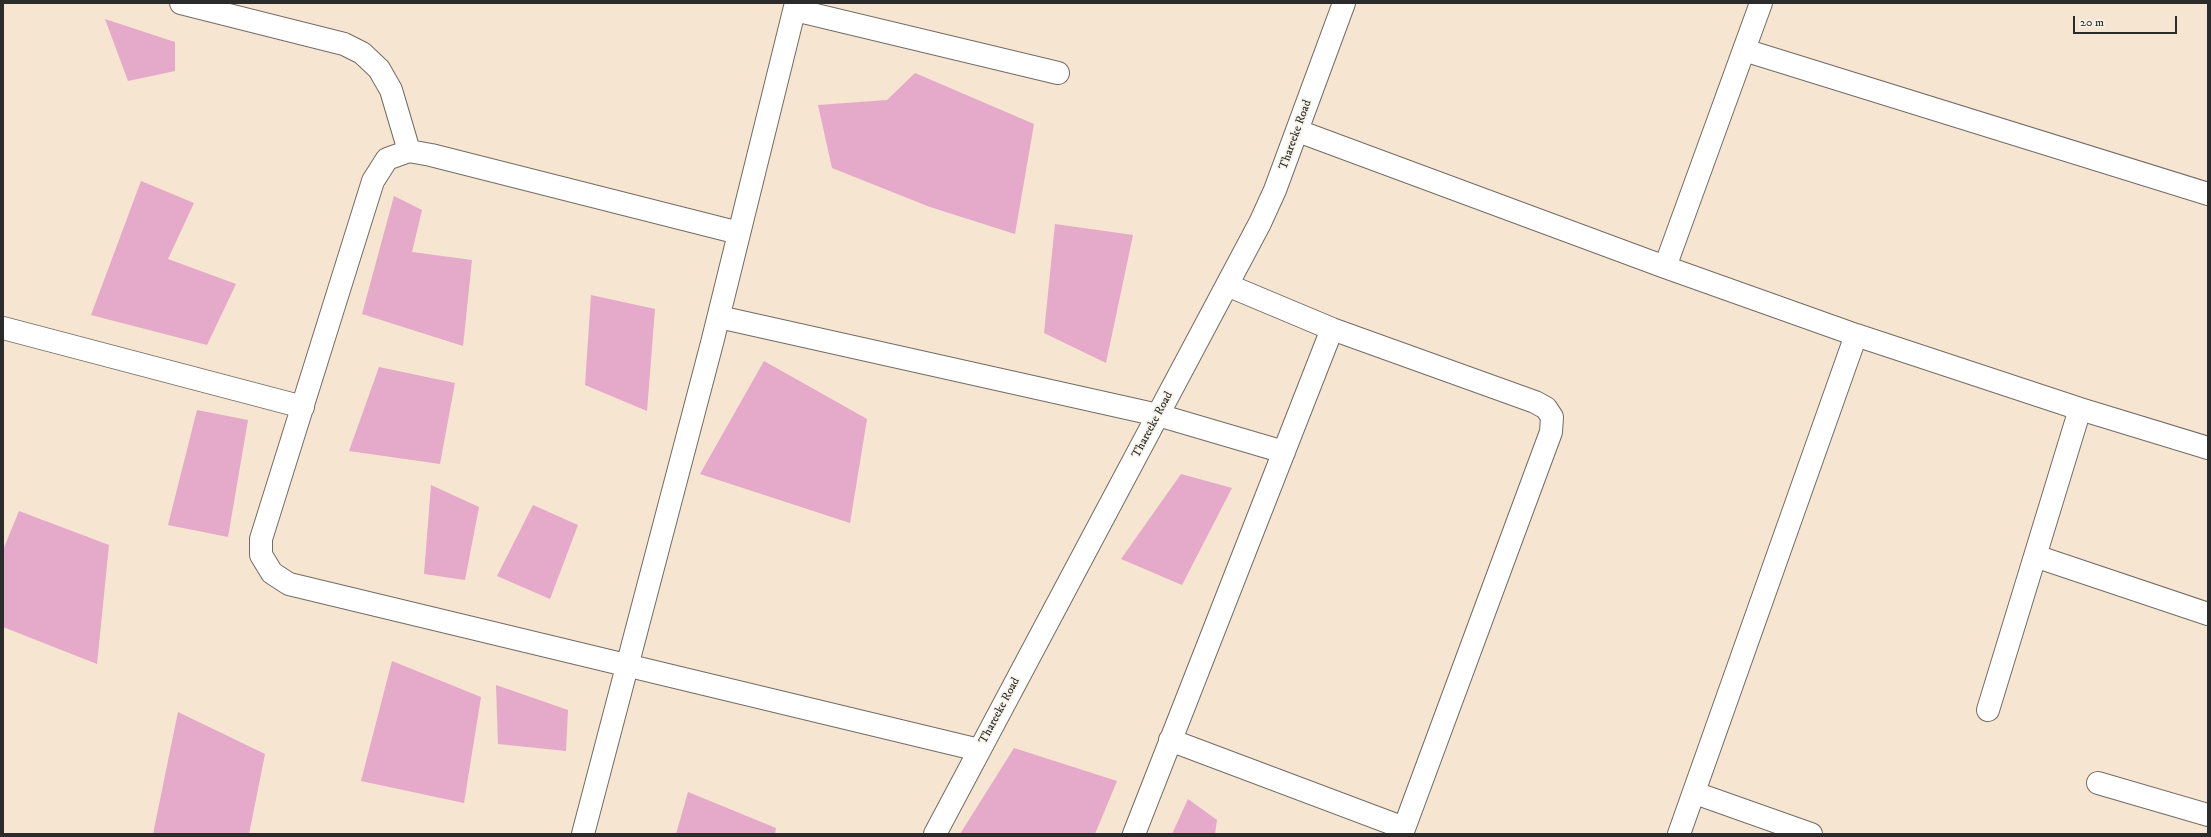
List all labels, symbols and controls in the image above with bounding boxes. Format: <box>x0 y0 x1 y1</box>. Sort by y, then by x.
scale bar <box>2075 8 2179 34</box>
text: 20 m <box>2080 15 2104 30</box>
street label: Thareeke Road <box>1277 98 1315 172</box>
street label: Thareeke Road <box>1129 389 1177 461</box>
street label: Thareeke Road <box>976 675 1024 747</box>

